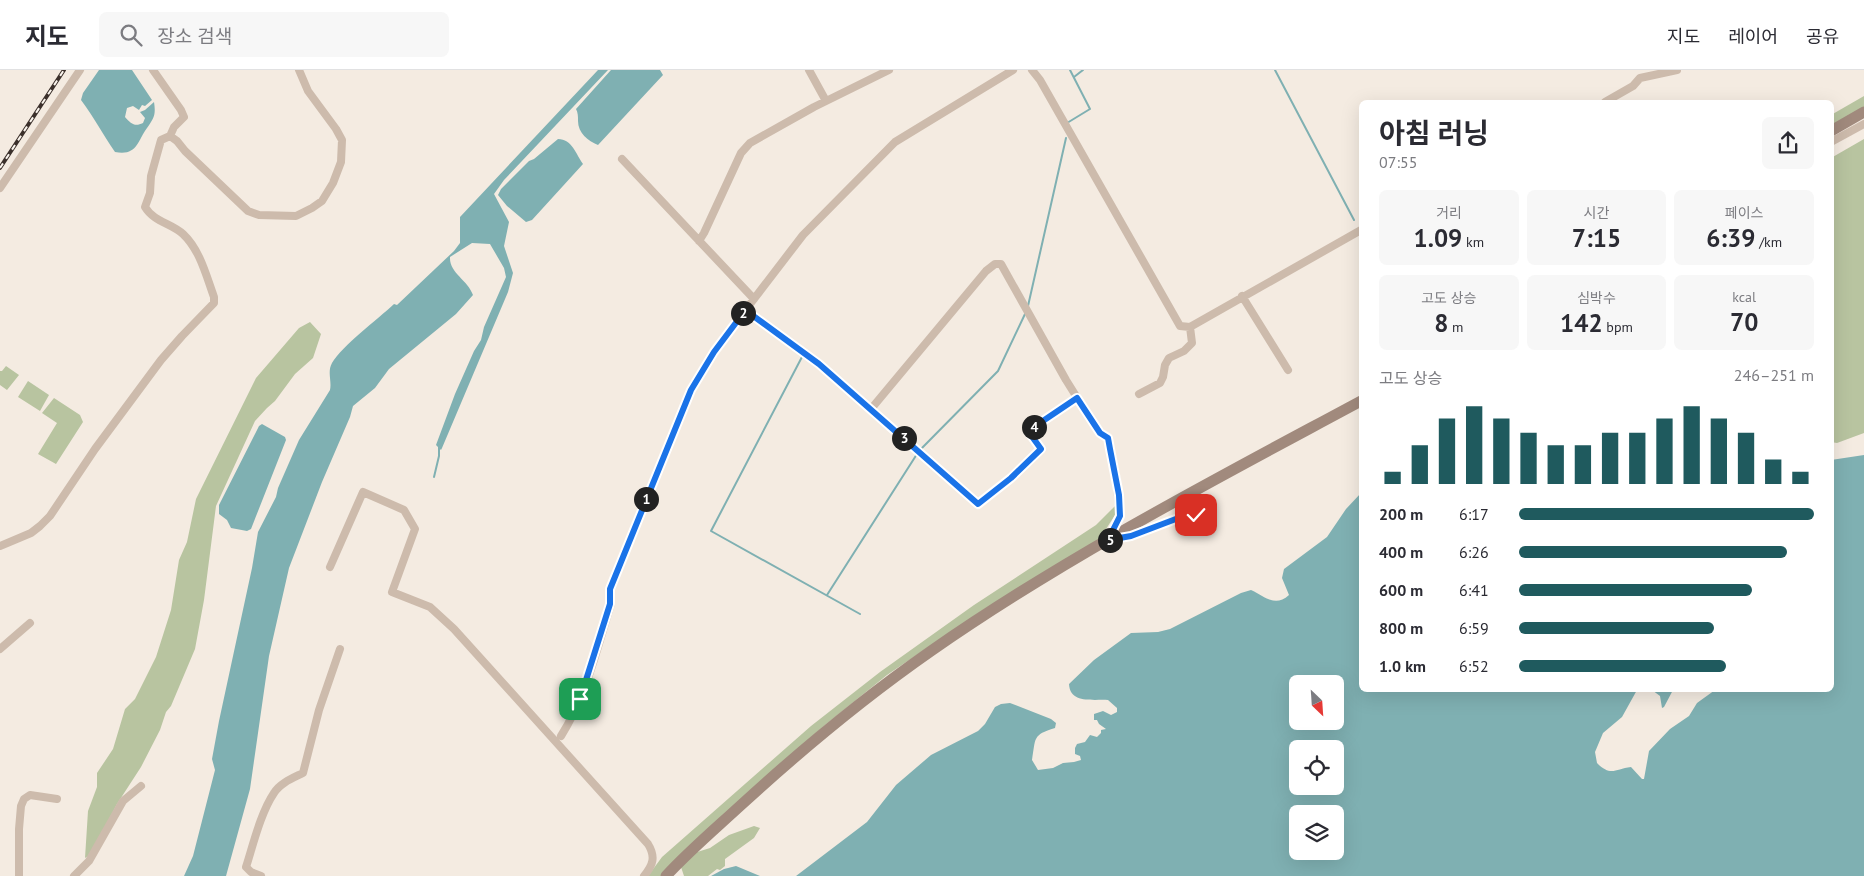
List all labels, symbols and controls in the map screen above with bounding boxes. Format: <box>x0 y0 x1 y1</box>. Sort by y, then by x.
search box <box>99 12 449 57</box>
text: 지도 <box>25 21 69 52</box>
icon: search <box>117 21 145 49</box>
text: 장소 검색 <box>157 24 232 48</box>
text: 지도 <box>1667 25 1700 48</box>
text: 레이어 <box>1728 25 1778 48</box>
text: 공유 <box>1806 25 1839 48</box>
text: 아침 러닝 <box>1379 114 1489 151</box>
button: share <box>1762 117 1814 169</box>
text: 07:55 <box>1379 152 1417 172</box>
text: 거리 <box>1436 204 1462 222</box>
text: 시간 <box>1584 204 1609 222</box>
text: 페이스 <box>1725 204 1763 222</box>
text: 1.09 <box>1414 222 1462 254</box>
text: 7:15 <box>1572 222 1621 254</box>
text: 6:39 <box>1706 222 1755 254</box>
text: km <box>1462 233 1484 251</box>
text: /km <box>1755 233 1782 251</box>
text: kcal <box>1732 288 1756 306</box>
text: 고도 상승 <box>1421 289 1476 307</box>
text: 심박수 <box>1577 289 1616 307</box>
pin: 2 <box>730 300 756 326</box>
text: 2 <box>740 304 747 322</box>
text: 70 <box>1730 306 1758 338</box>
text: 8 <box>1434 307 1448 339</box>
text: 142 <box>1560 307 1603 339</box>
text: m <box>1448 318 1463 336</box>
text: bpm <box>1603 318 1633 336</box>
text: 246–251 m <box>1734 365 1814 385</box>
text: 고도 상승 <box>1379 368 1442 388</box>
pin: 4 <box>1022 414 1046 440</box>
text: 4 <box>1031 418 1038 436</box>
pin: 3 <box>892 426 916 450</box>
text: 3 <box>901 429 908 447</box>
pin: 1 <box>634 486 658 512</box>
text: 1 <box>643 490 650 508</box>
pin <box>1175 494 1217 536</box>
icon: check <box>1182 501 1210 529</box>
text: 200 m <box>1379 504 1423 524</box>
text: 6:17 <box>1459 504 1489 524</box>
pin: 5 <box>1098 528 1122 552</box>
text: 5 <box>1107 531 1114 549</box>
text: 400 m <box>1379 542 1423 562</box>
text: 6:26 <box>1459 542 1489 562</box>
text: 600 m <box>1379 580 1423 600</box>
text: 6:41 <box>1459 580 1489 600</box>
text: 800 m <box>1379 618 1423 638</box>
text: 6:59 <box>1459 618 1489 638</box>
text: 1.0 km <box>1379 656 1426 676</box>
text: 6:52 <box>1459 656 1489 676</box>
north arrow <box>1289 675 1344 730</box>
map controls <box>1289 675 1344 860</box>
pin <box>559 678 601 720</box>
icon: arrive <box>566 685 594 713</box>
button: locate <box>1289 740 1344 795</box>
button: layers <box>1289 805 1344 860</box>

